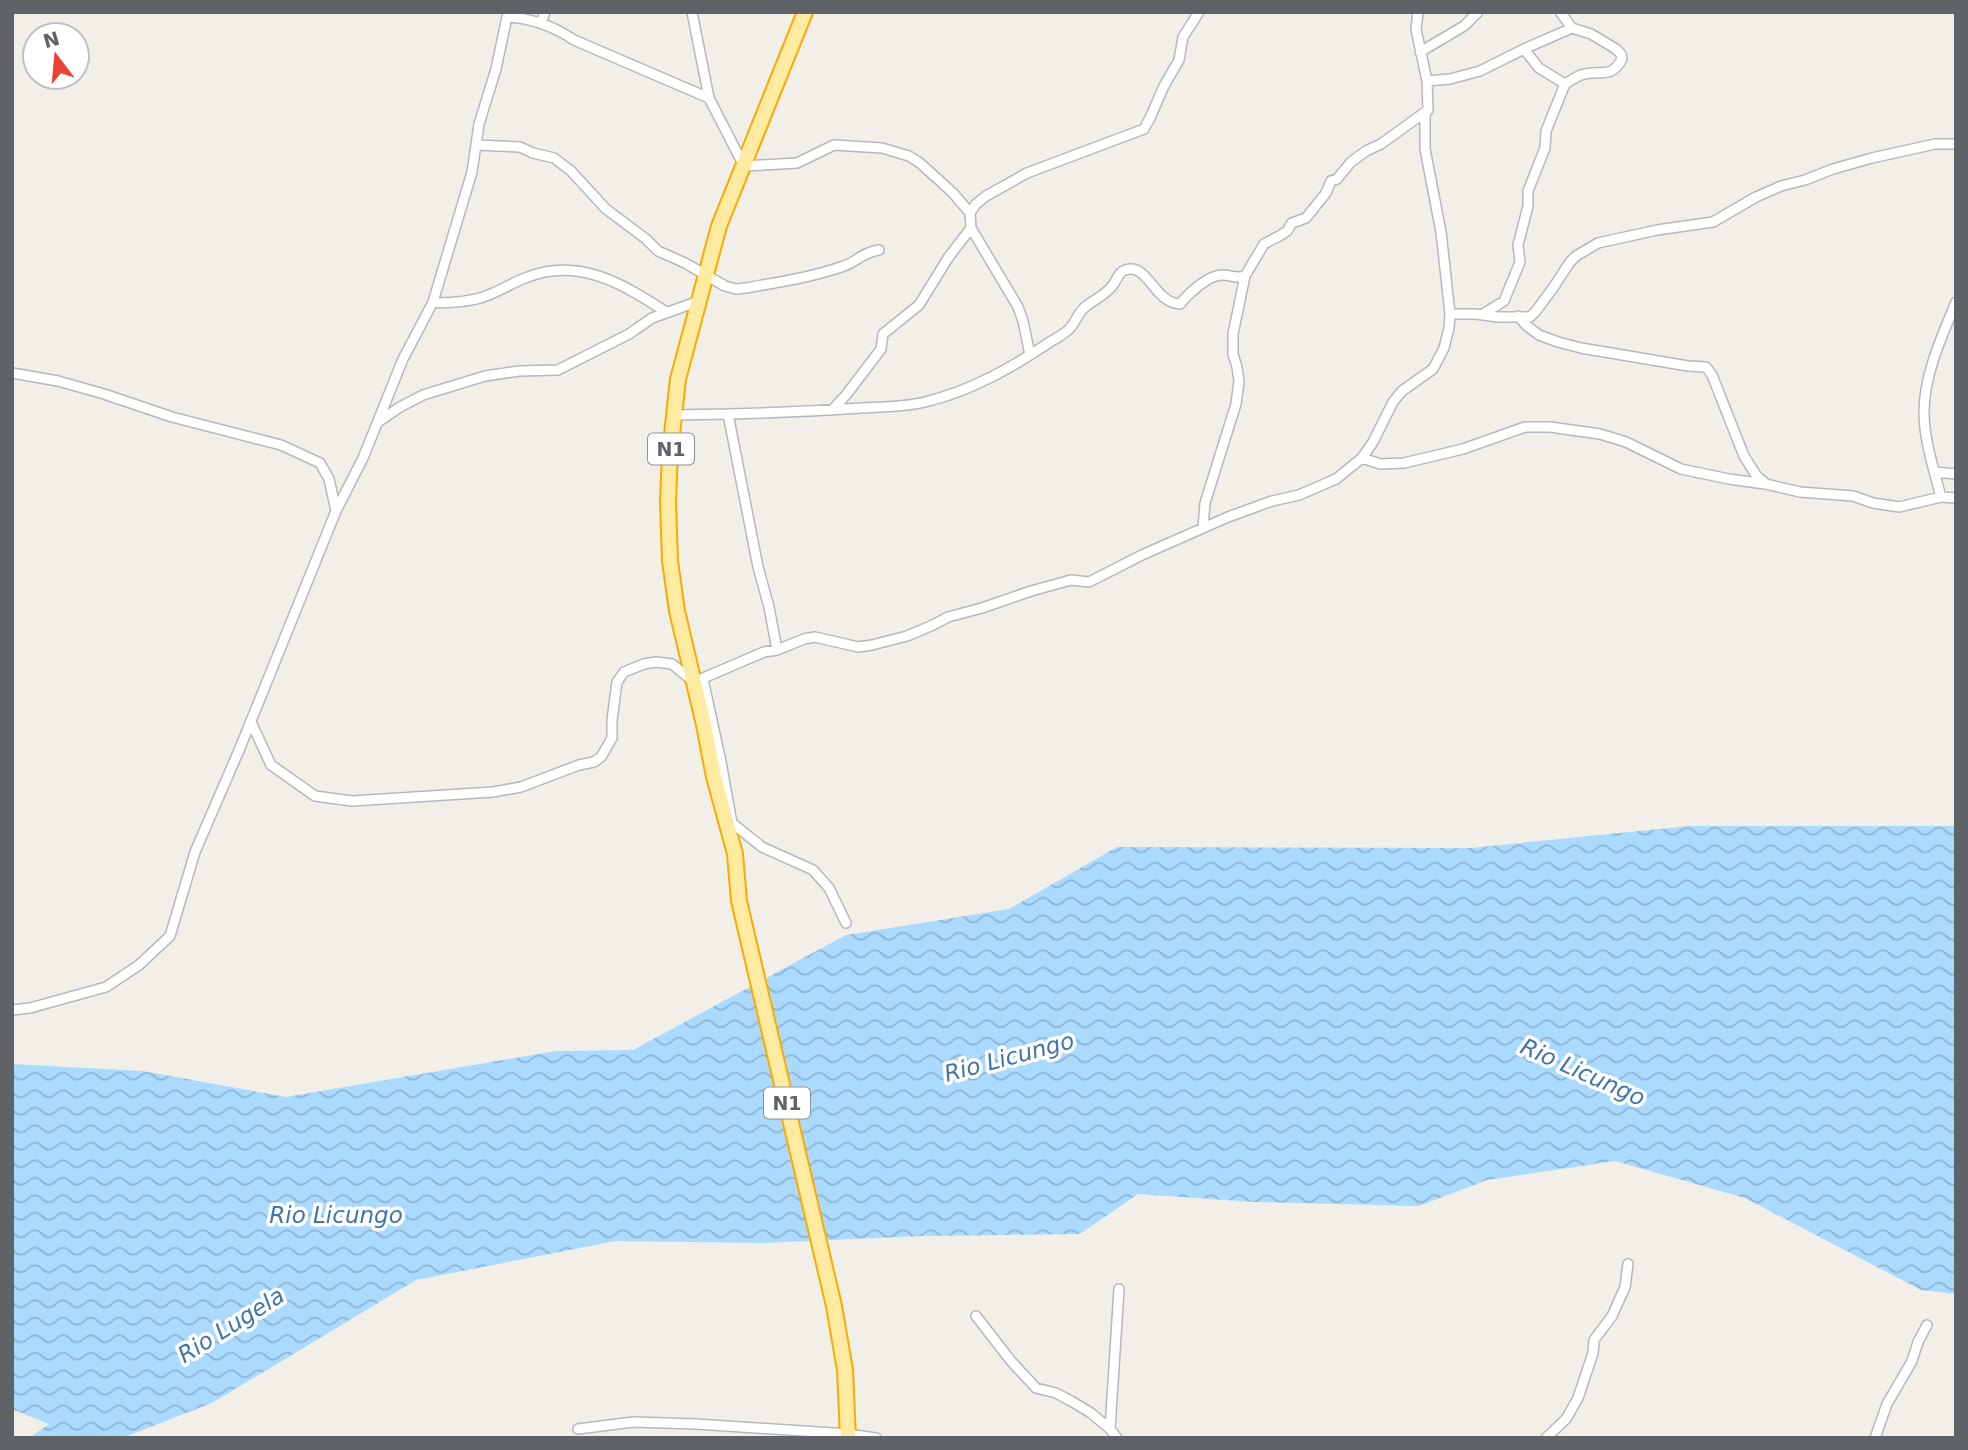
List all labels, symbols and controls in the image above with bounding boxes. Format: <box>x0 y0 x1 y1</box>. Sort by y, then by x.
north arrow <box>21 21 91 91</box>
text: N <box>41 27 62 52</box>
road number: N1 <box>648 433 694 464</box>
water label: Rio Licungo <box>941 1027 1077 1087</box>
water label: Rio Licungo <box>1517 1033 1649 1111</box>
road number: N1 <box>764 1088 810 1119</box>
water label: Rio Licungo <box>269 1202 403 1228</box>
water label: Rio Lugela <box>173 1282 289 1368</box>

